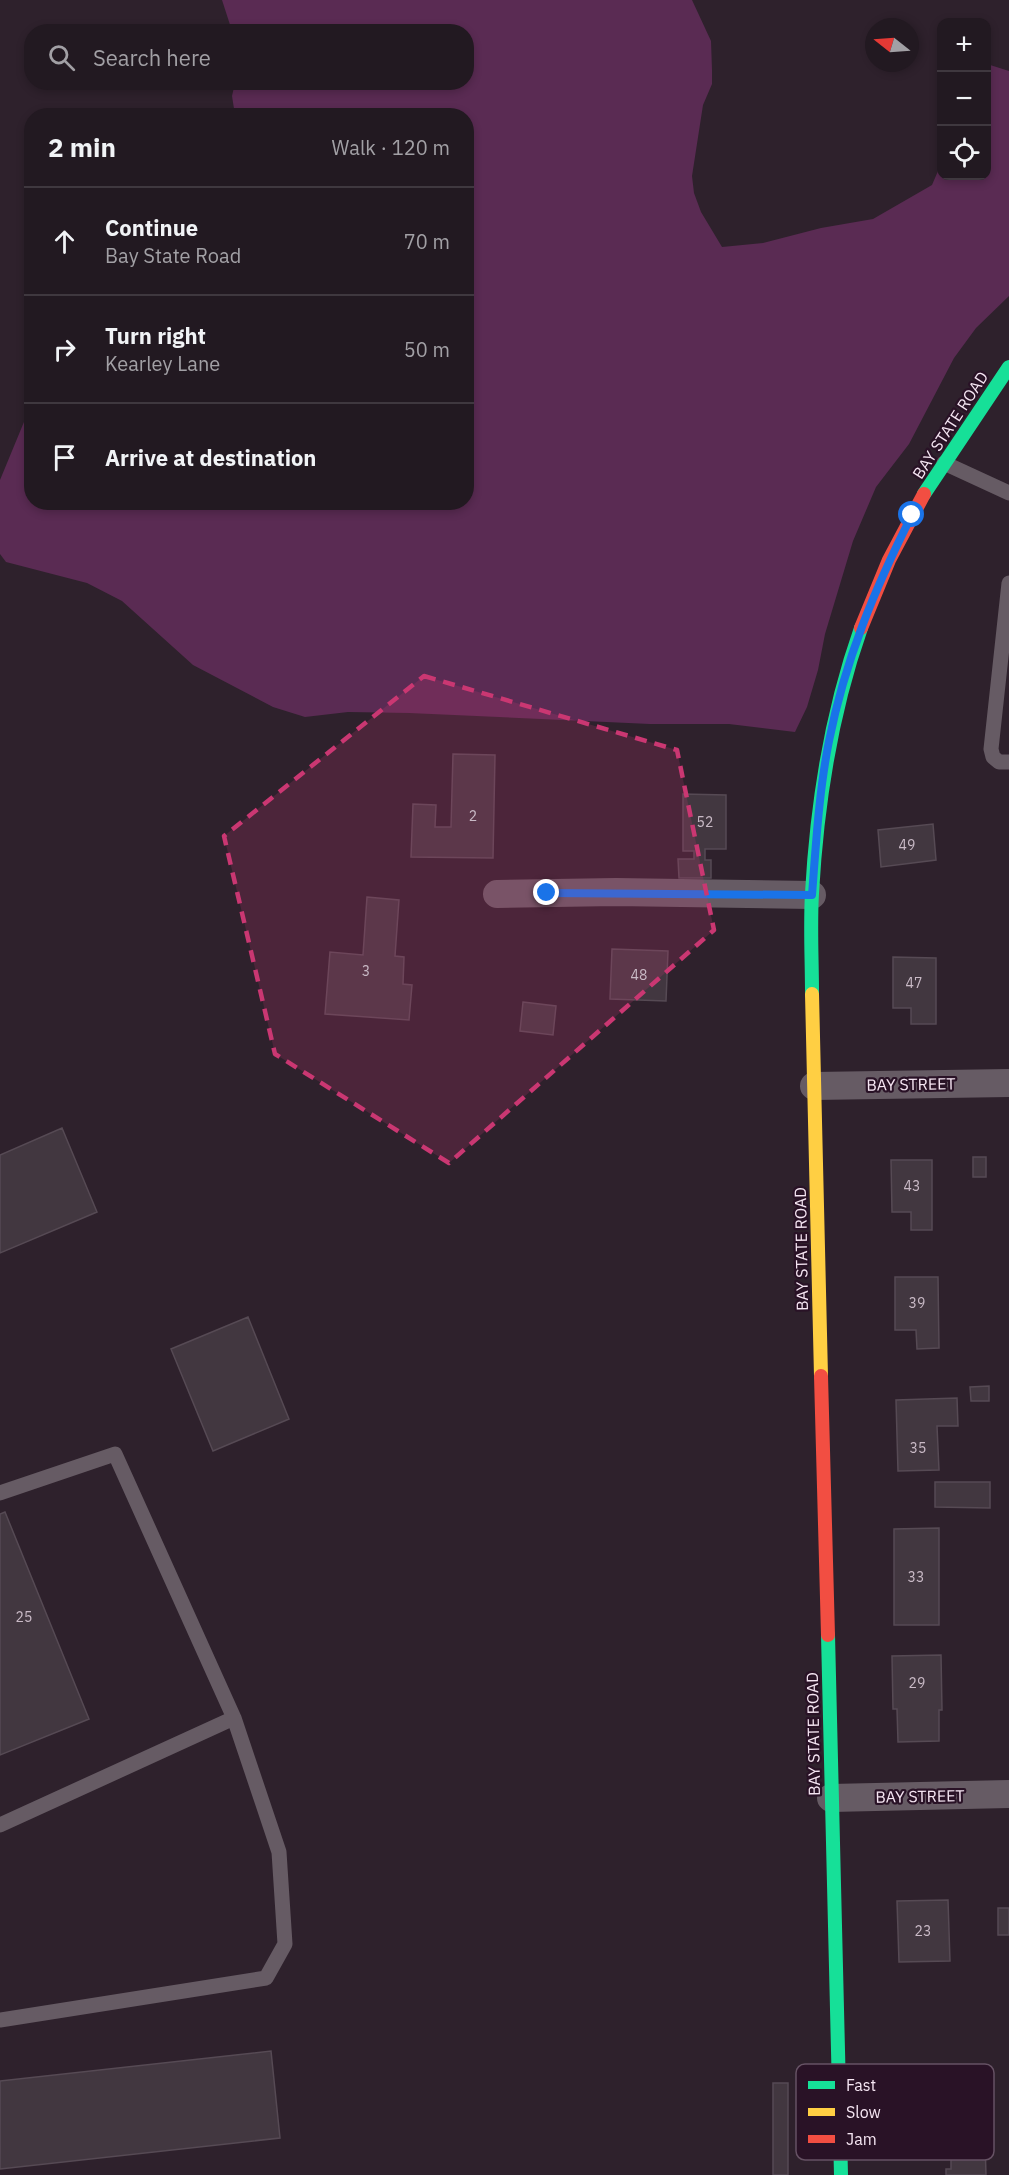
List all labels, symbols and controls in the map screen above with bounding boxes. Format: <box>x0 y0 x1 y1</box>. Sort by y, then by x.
north arrow <box>865 18 919 72</box>
map controls <box>937 18 991 180</box>
button: + <box>937 18 991 72</box>
search box <box>24 24 474 90</box>
icon: search <box>45 41 78 74</box>
text: Search here <box>93 43 211 72</box>
button: − <box>937 72 991 126</box>
button: locate <box>937 126 991 180</box>
text: 2 min <box>48 130 116 164</box>
text: Walk · 120 m <box>332 134 450 161</box>
text: Continue <box>105 213 198 242</box>
icon: ahead <box>48 225 81 258</box>
text: 70 m <box>404 228 450 255</box>
text: Bay State Road <box>105 242 241 269</box>
text: Turn right <box>105 321 206 350</box>
icon: right <box>48 333 81 366</box>
text: 50 m <box>404 336 450 363</box>
text: Kearley Lane <box>105 350 220 377</box>
street label: BAY STATE ROAD <box>908 368 992 482</box>
icon: arrive <box>48 441 81 474</box>
text: Arrive at destination <box>105 443 316 472</box>
route start <box>898 501 924 527</box>
house number: 2 <box>469 807 477 825</box>
house number: 52 <box>697 813 713 831</box>
house number: 49 <box>899 836 915 854</box>
route end <box>533 879 559 905</box>
house number: 3 <box>362 962 370 980</box>
house number: 48 <box>631 966 647 984</box>
house number: 47 <box>906 974 922 992</box>
street label: BAY STREET <box>866 1073 956 1095</box>
house number: 43 <box>904 1177 920 1195</box>
street label: BAY STATE ROAD <box>790 1187 812 1311</box>
house number: 39 <box>909 1294 925 1312</box>
house number: 35 <box>910 1439 926 1457</box>
house number: 33 <box>908 1568 924 1586</box>
house number: 25 <box>16 1608 32 1626</box>
street label: BAY STATE ROAD <box>802 1672 824 1796</box>
house number: 29 <box>909 1674 925 1692</box>
street label: BAY STREET <box>875 1785 965 1807</box>
house number: 23 <box>915 1922 931 1940</box>
legend <box>796 2064 994 2160</box>
text: Fast <box>846 2075 876 2095</box>
text: Slow <box>846 2102 881 2122</box>
text: Jam <box>846 2129 877 2149</box>

